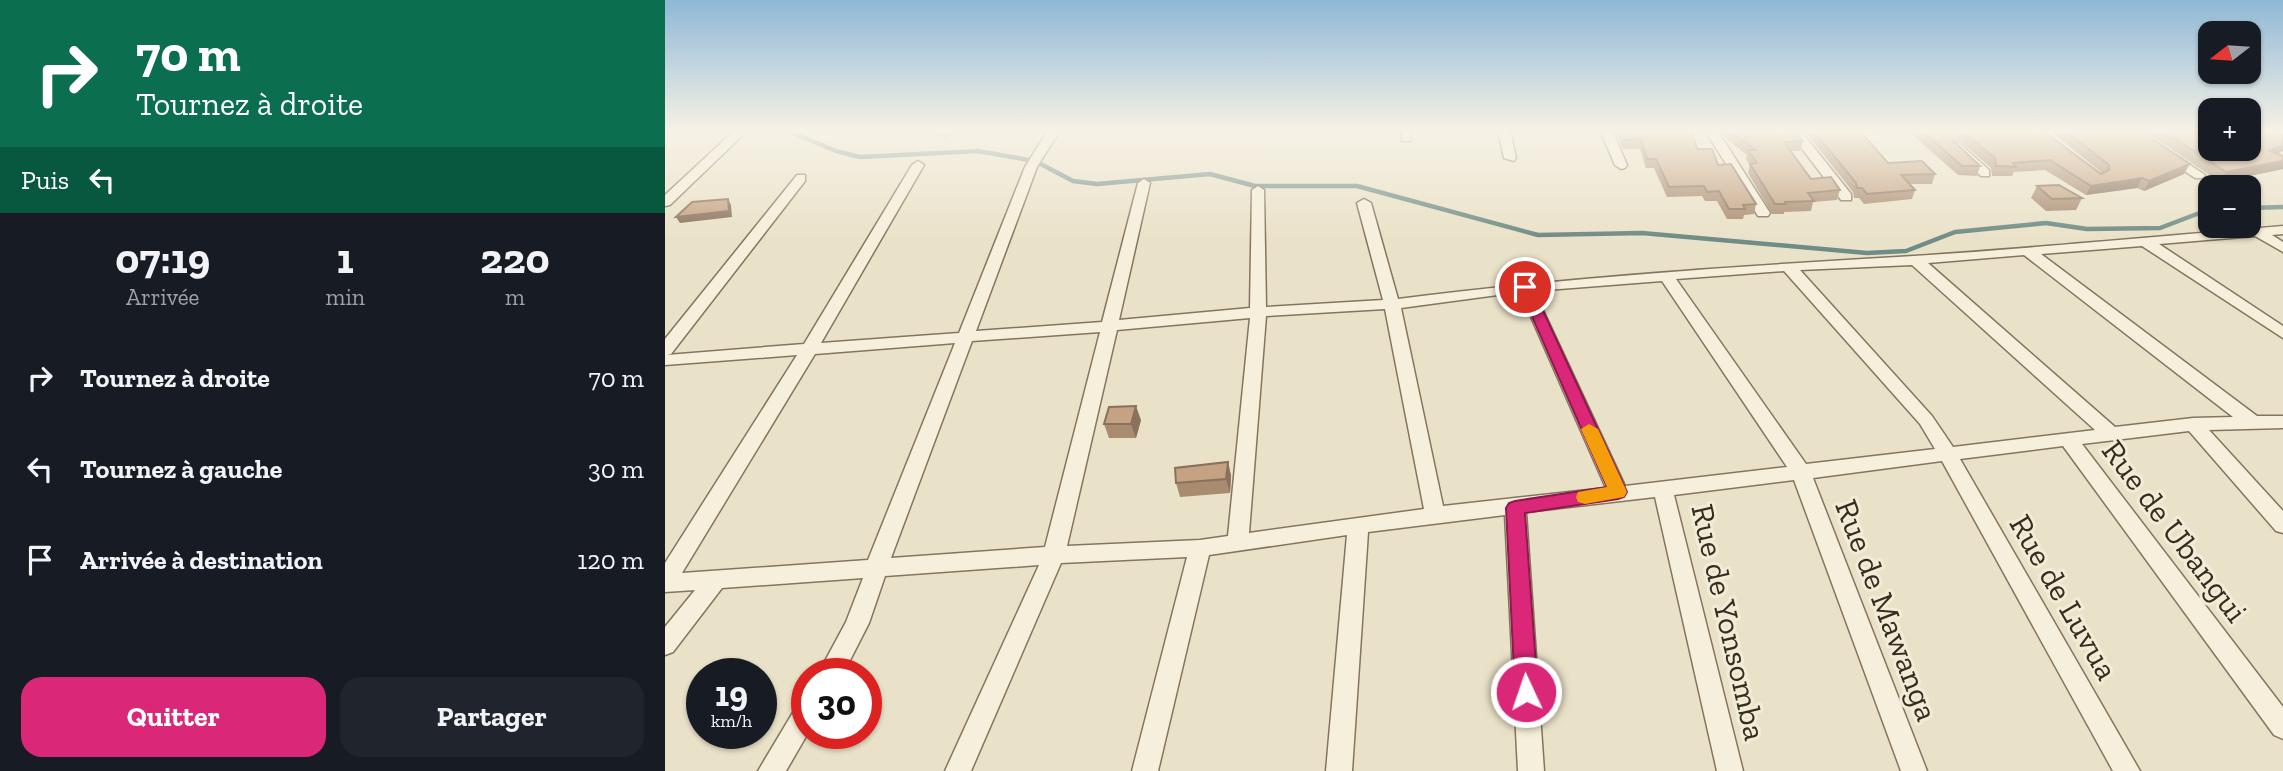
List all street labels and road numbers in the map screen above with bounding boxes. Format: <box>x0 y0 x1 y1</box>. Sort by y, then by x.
street label: Rue de Ubangui <box>2094 432 2256 630</box>
street label: Rue de Mawanga <box>1827 494 1947 726</box>
street label: Rue de Yonsomba <box>1683 500 1775 744</box>
street label: Rue de Luvua <box>2001 508 2127 686</box>

